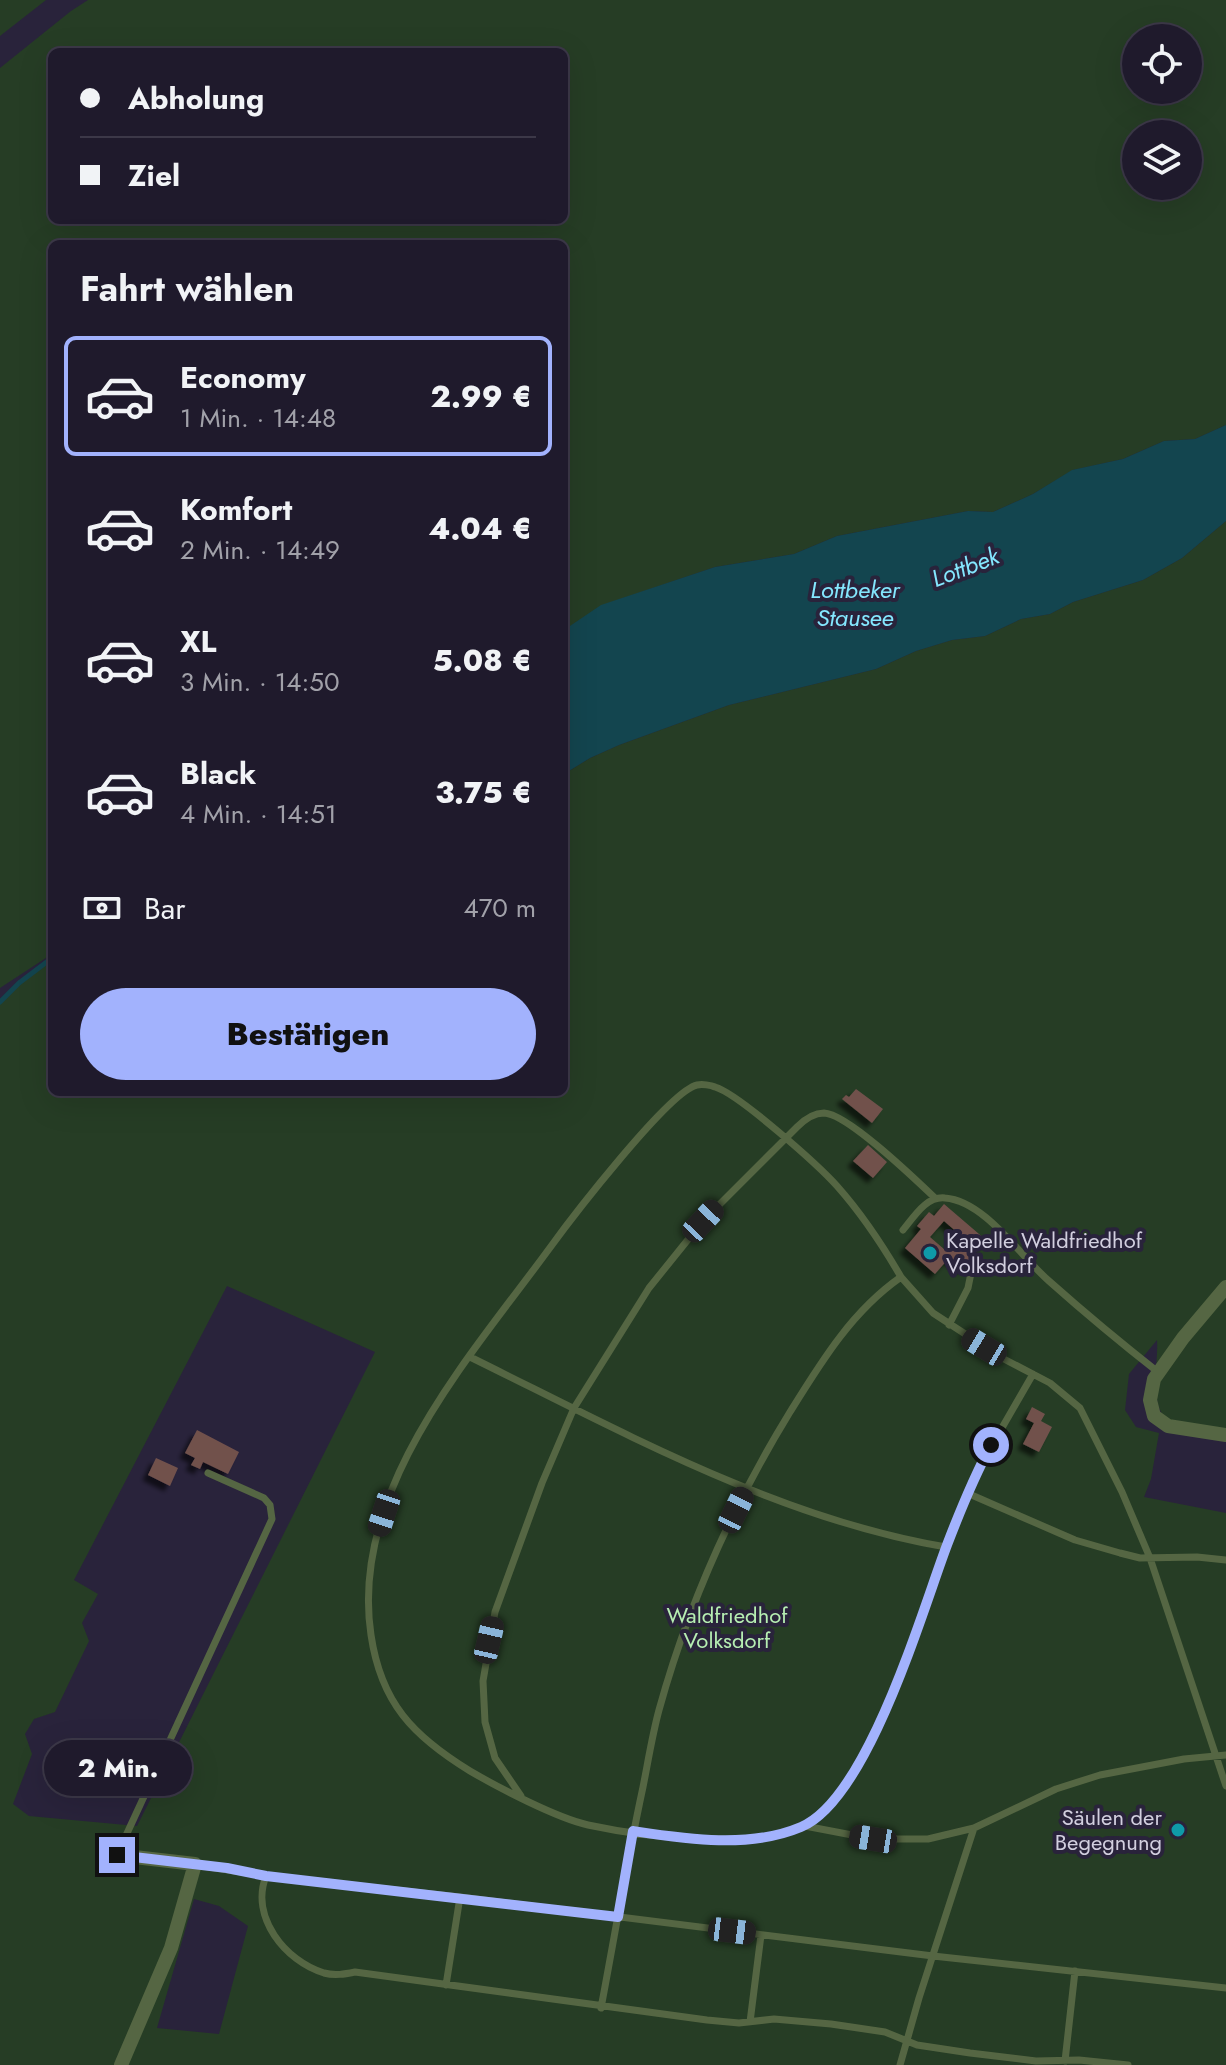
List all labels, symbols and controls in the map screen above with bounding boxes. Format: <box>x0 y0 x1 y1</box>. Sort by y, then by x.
map controls <box>1122 24 1202 200</box>
button: locate <box>1122 24 1202 104</box>
text: Abholung <box>128 77 264 120</box>
button: layers <box>1122 120 1202 200</box>
text: Ziel <box>128 154 180 197</box>
text: Fahrt wählen <box>80 262 294 314</box>
text: Economy <box>180 356 306 399</box>
icon: car <box>84 360 156 432</box>
text: 2.99 € <box>431 375 532 418</box>
text: 1 Min. · 14:48 <box>180 399 336 437</box>
text: Komfort <box>180 488 292 531</box>
icon: car <box>84 492 156 564</box>
text: 4.04 € <box>428 507 532 550</box>
text: 2 Min. · 14:49 <box>180 531 340 569</box>
water label: Lottbek <box>926 538 1006 596</box>
water label: Lottbeker Stausee <box>810 572 902 635</box>
text: XL <box>180 620 216 663</box>
icon: car <box>84 624 156 696</box>
text: 5.08 € <box>433 639 532 682</box>
text: 3 Min. · 14:50 <box>180 663 340 701</box>
text: Black <box>180 752 256 795</box>
icon: car <box>84 756 156 828</box>
text: 3.75 € <box>435 771 532 814</box>
text: 4 Min. · 14:51 <box>180 795 337 833</box>
icon: cash <box>80 886 124 930</box>
text: Bar <box>144 887 185 930</box>
text: 470 m <box>464 889 536 927</box>
button: Bestätigen <box>80 988 536 1080</box>
car <box>678 1195 728 1247</box>
place label: Kapelle Waldfriedhof Volksdorf <box>946 1224 1143 1281</box>
marker: Kapelle Waldfriedhof Volksdorf <box>921 1244 939 1262</box>
car <box>957 1324 1011 1370</box>
route start <box>973 1427 1009 1463</box>
car <box>715 1483 757 1537</box>
car <box>365 1486 403 1540</box>
park label: Waldfriedhof Volksdorf <box>666 1599 788 1656</box>
car <box>472 1614 506 1666</box>
callout: 2 Min. <box>43 1739 191 1795</box>
text: 2 Min. <box>78 1749 158 1787</box>
place label: Säulen der Begegnung <box>1055 1801 1162 1858</box>
marker: Säulen der Begegnung <box>1169 1821 1187 1839</box>
car <box>847 1823 899 1855</box>
route end <box>99 1837 135 1873</box>
car <box>707 1916 757 1946</box>

